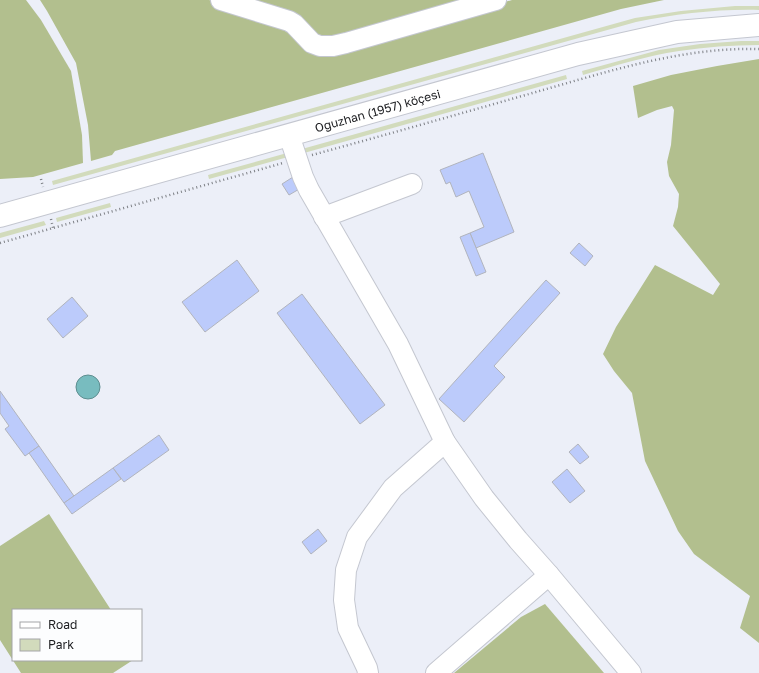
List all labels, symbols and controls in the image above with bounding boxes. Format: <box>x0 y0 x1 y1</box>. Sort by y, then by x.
street label: Oguzhan (1957) köçesi <box>313 85 442 135</box>
legend <box>12 609 142 661</box>
text: Road <box>48 617 77 632</box>
text: Park <box>48 637 74 652</box>

